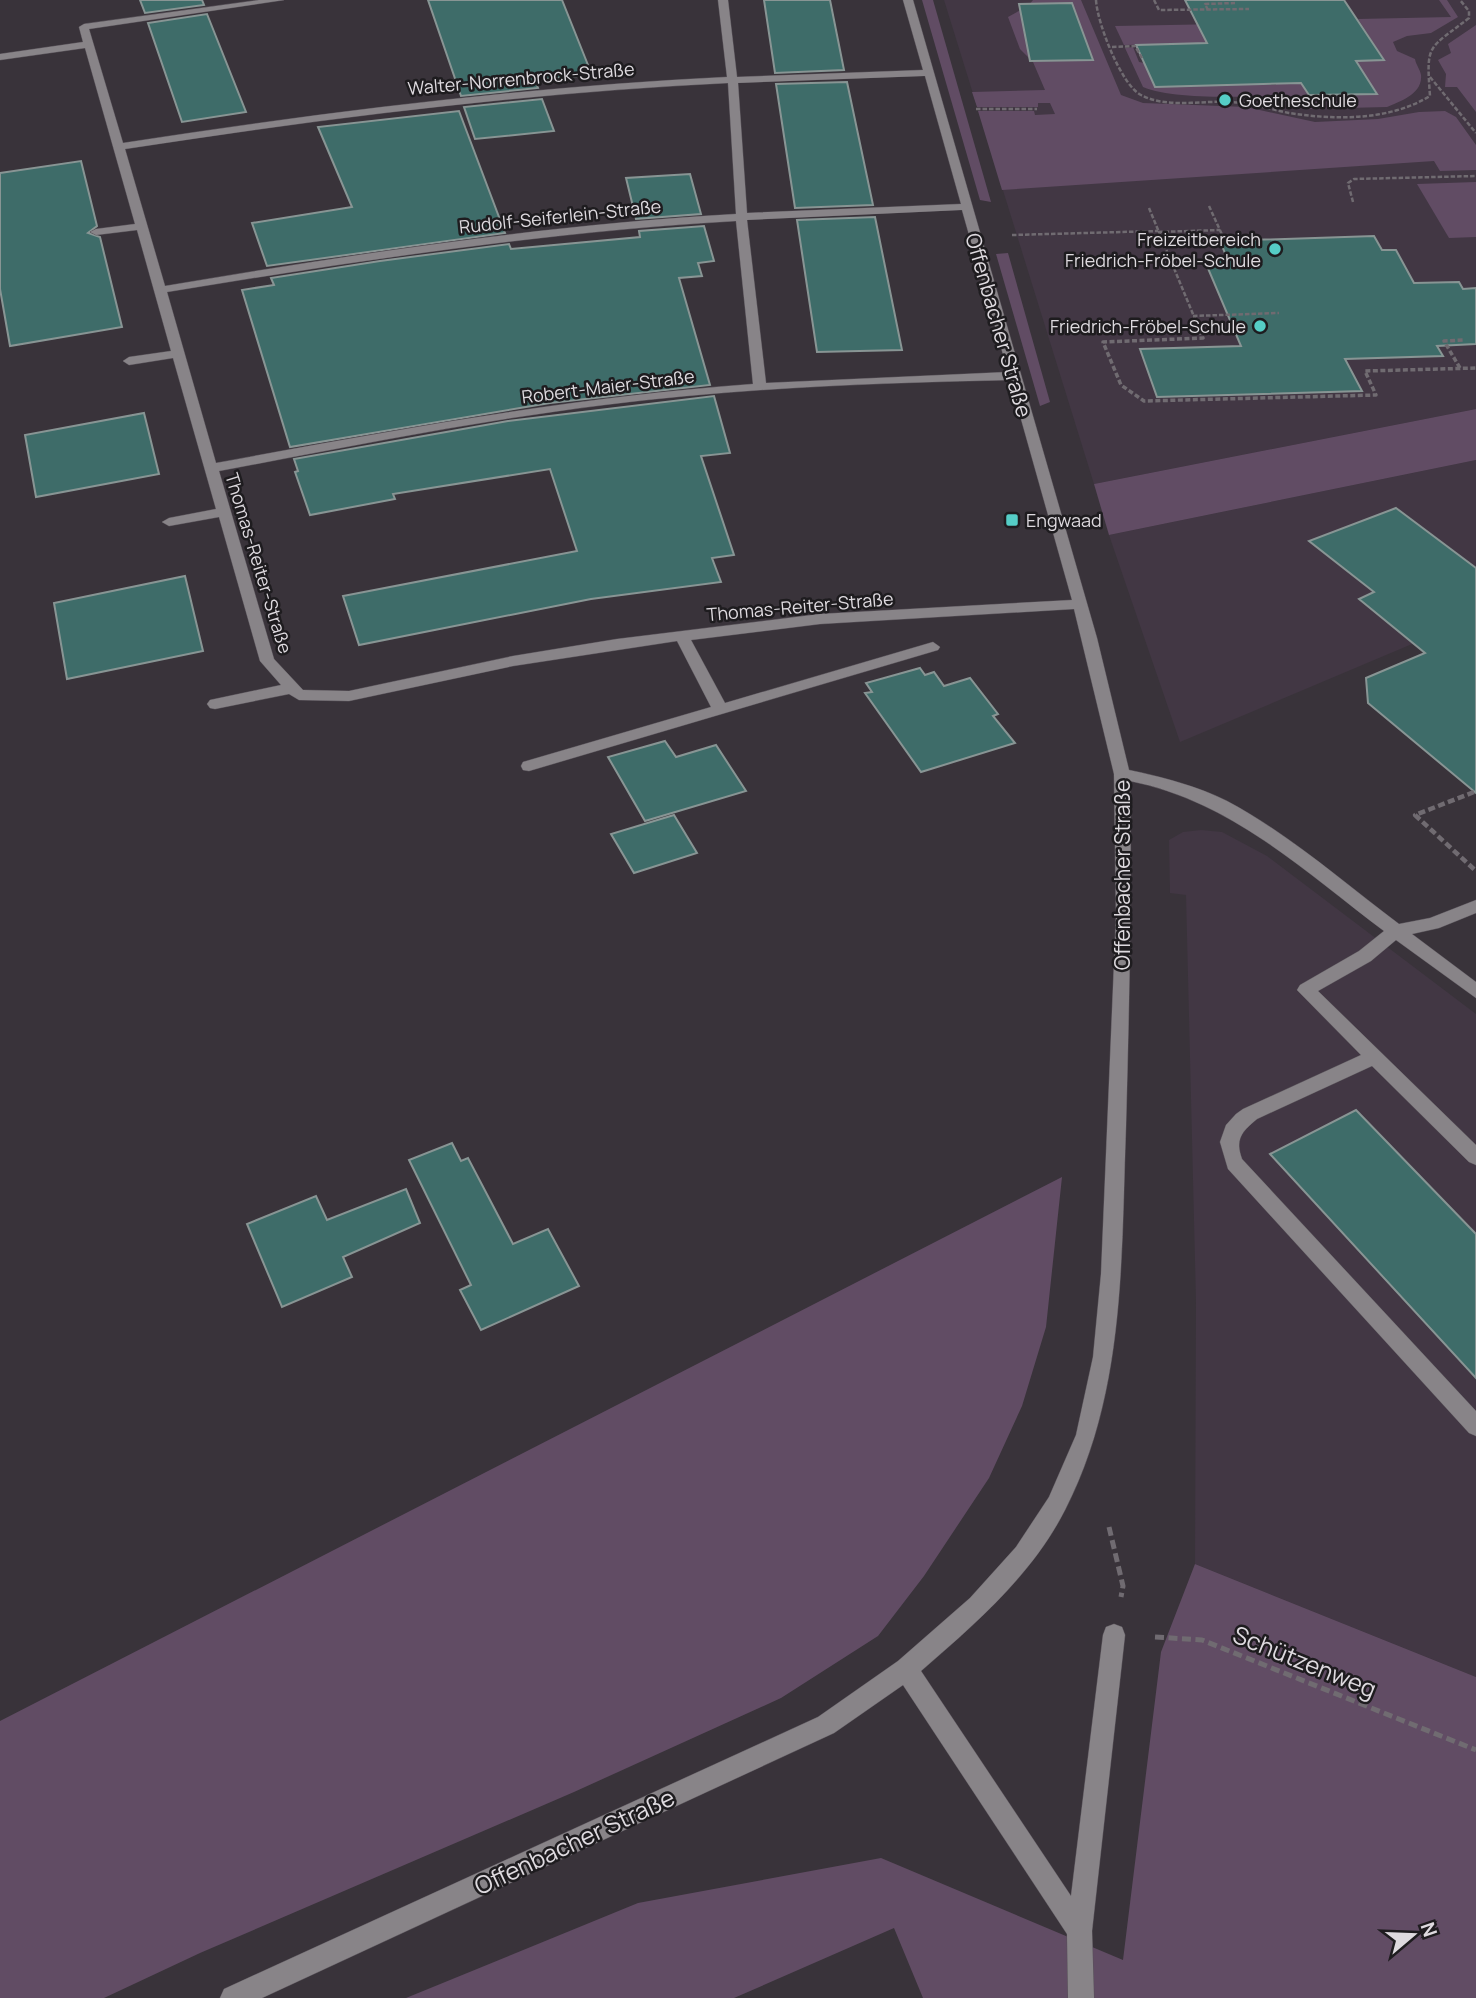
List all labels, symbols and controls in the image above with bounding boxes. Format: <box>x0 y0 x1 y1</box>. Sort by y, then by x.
street label: Walter-Norrenbrock-Straße <box>407 56 635 100</box>
place label: Goetheschule <box>1239 88 1357 112</box>
marker: Goetheschule <box>1217 92 1233 108</box>
street label: Rudolf-Seiferlein-Straße <box>458 193 662 239</box>
place label: Freizeitbereich Friedrich-Fröbel-Schule <box>1065 227 1261 272</box>
street label: Offenbacher Straße <box>959 230 1039 420</box>
marker: Freizeitbereich Friedrich-Fröbel-Schule <box>1267 241 1283 257</box>
place label: Friedrich-Fröbel-Schule <box>1050 314 1246 338</box>
marker: Friedrich-Fröbel-Schule <box>1252 318 1268 334</box>
street label: Robert-Maier-Straße <box>520 363 696 409</box>
street label: Thomas-Reiter-Straße <box>220 470 298 656</box>
place label: Engwaad <box>1026 508 1102 532</box>
marker: Engwaad <box>1004 512 1020 528</box>
street label: Thomas-Reiter-Straße <box>706 586 894 626</box>
street label: Offenbacher Straße <box>1108 780 1136 970</box>
street label: Schützenweg <box>1228 1617 1382 1705</box>
street label: Offenbacher Straße <box>468 1780 680 1902</box>
north arrow <box>1378 1900 1448 1970</box>
text: N <box>1415 1919 1444 1940</box>

